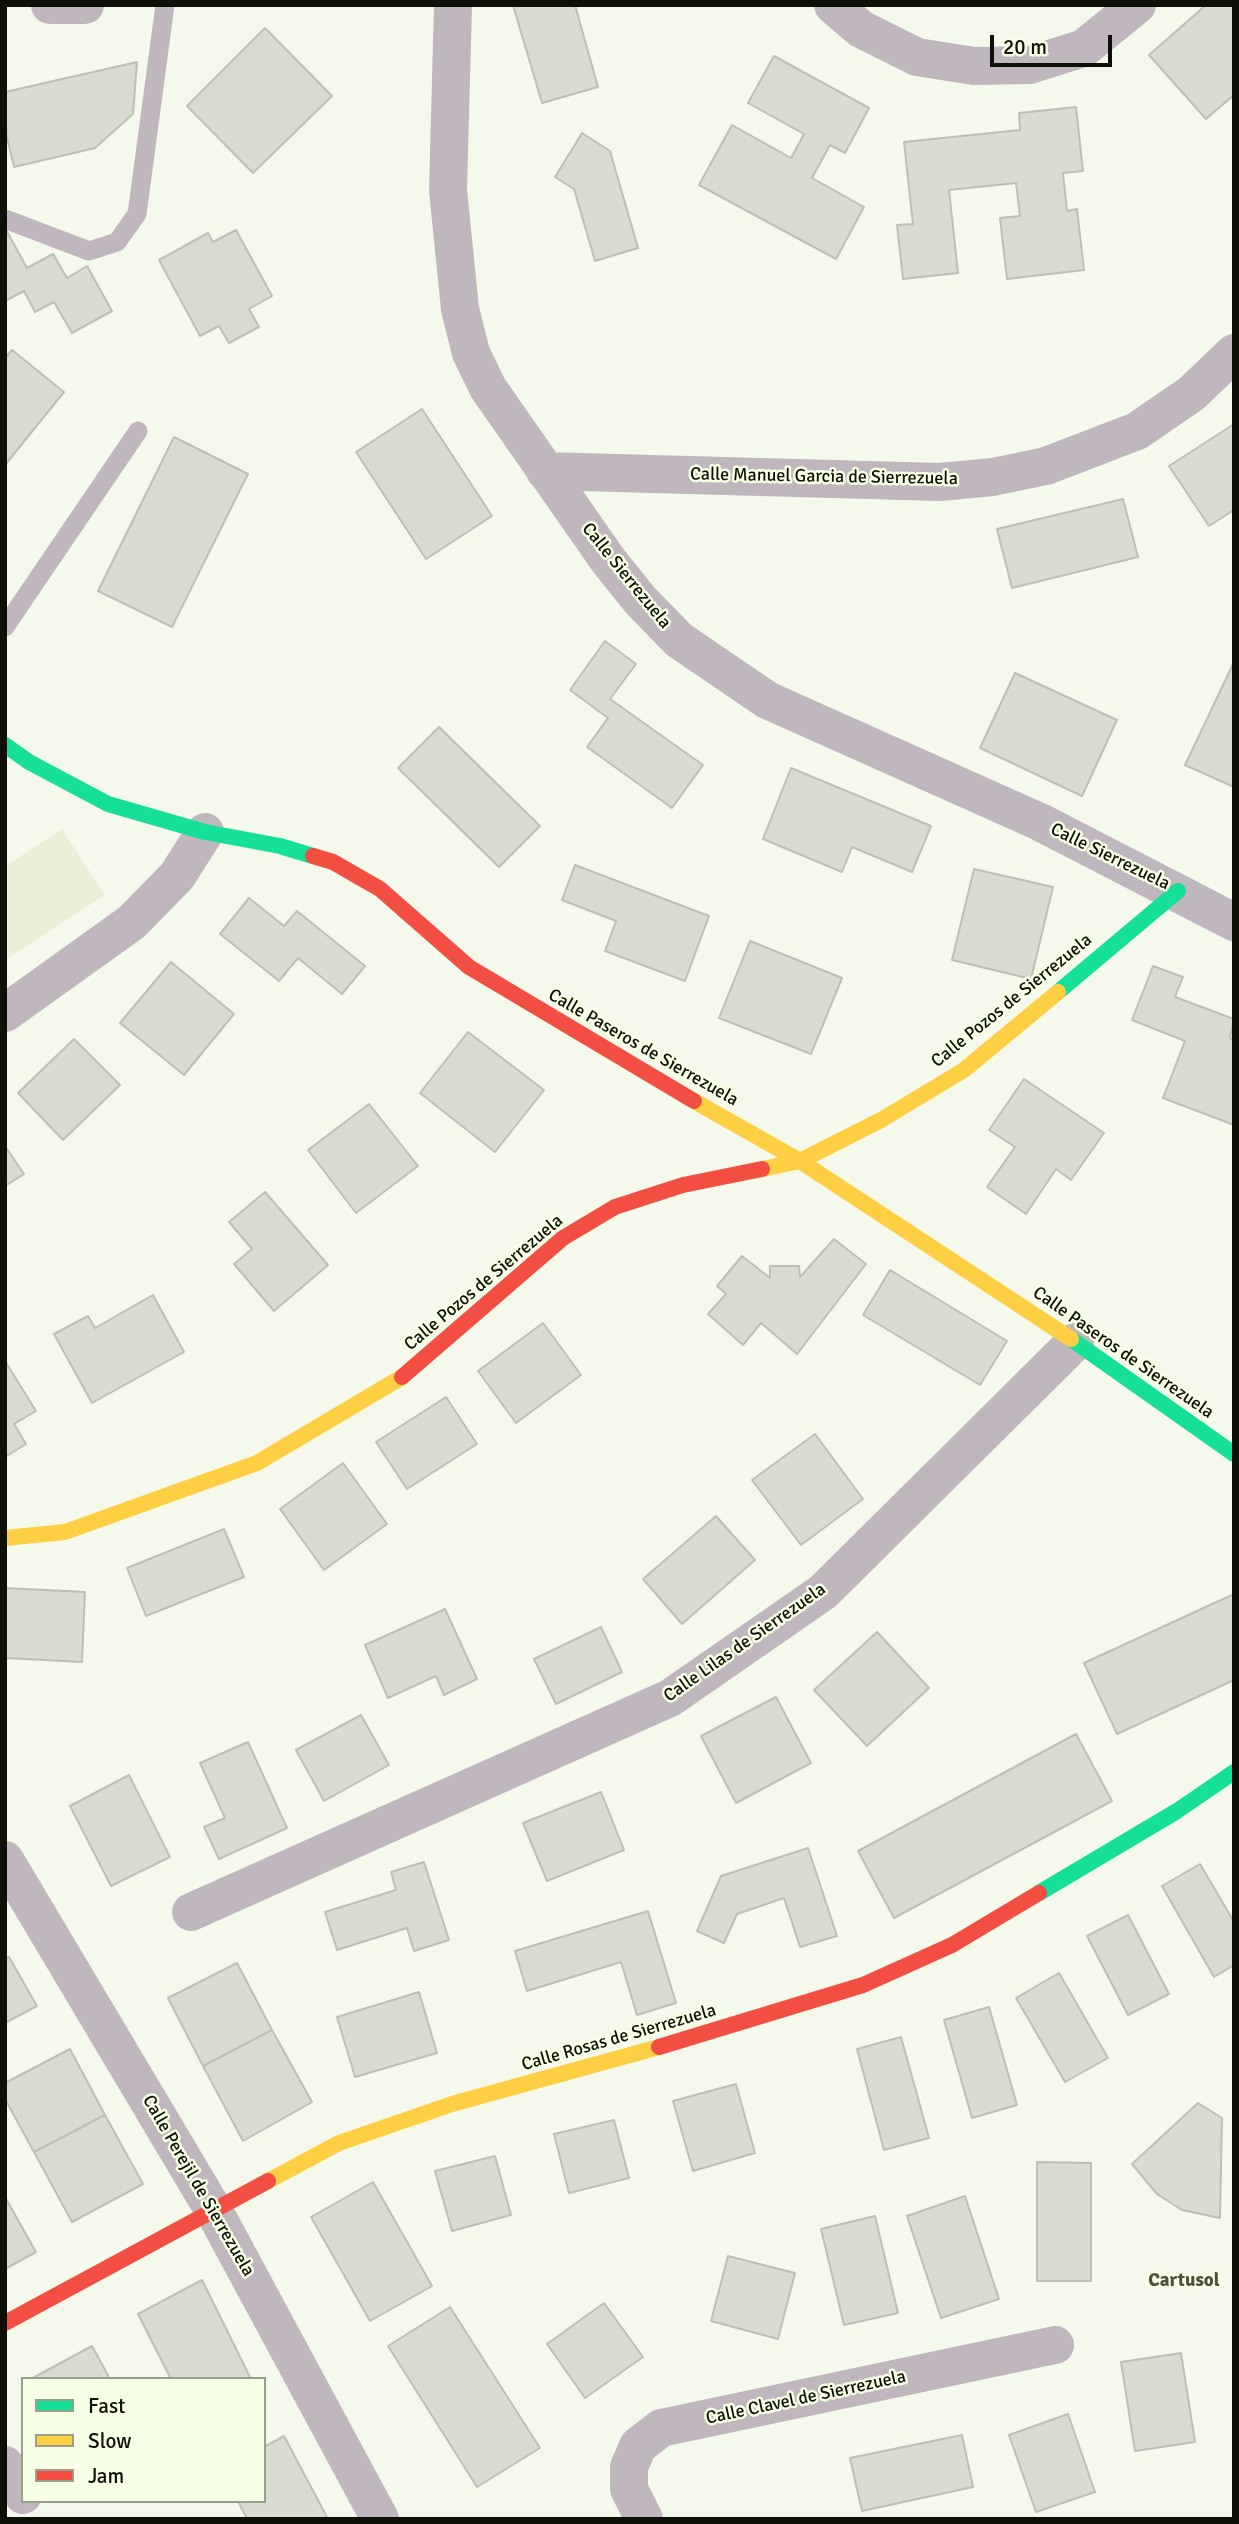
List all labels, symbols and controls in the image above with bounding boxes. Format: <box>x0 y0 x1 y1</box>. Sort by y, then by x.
scale bar <box>994 21 1116 65</box>
text: 20 m <box>1003 34 1047 60</box>
street label: Calle Manuel Garcia de Sierrezuela <box>690 464 958 490</box>
street label: Calle Sierrezuela <box>577 519 675 633</box>
street label: Calle Sierrezuela <box>1047 819 1173 895</box>
street label: Calle Pozos de Sierrezuela <box>927 930 1097 1072</box>
street label: Calle Paseros de Sierrezuela <box>544 985 742 1111</box>
street label: Calle Pozos de Sierrezuela <box>400 1210 568 1356</box>
street label: Calle Paseros de Sierrezuela <box>1028 1282 1218 1424</box>
street label: Calle Lilas de Sierrezuela <box>660 1579 830 1707</box>
street label: Calle Rosas de Sierrezuela <box>519 2000 719 2076</box>
street label: Calle Perejil de Sierrezuela <box>137 2091 259 2281</box>
district label: Cartusol <box>1148 2270 1220 2292</box>
street label: Calle Clavel de Sierrezuela <box>704 2366 908 2430</box>
legend <box>21 2377 266 2503</box>
text: Fast <box>88 2393 125 2419</box>
text: Slow <box>88 2428 132 2454</box>
text: Jam <box>88 2463 124 2489</box>

